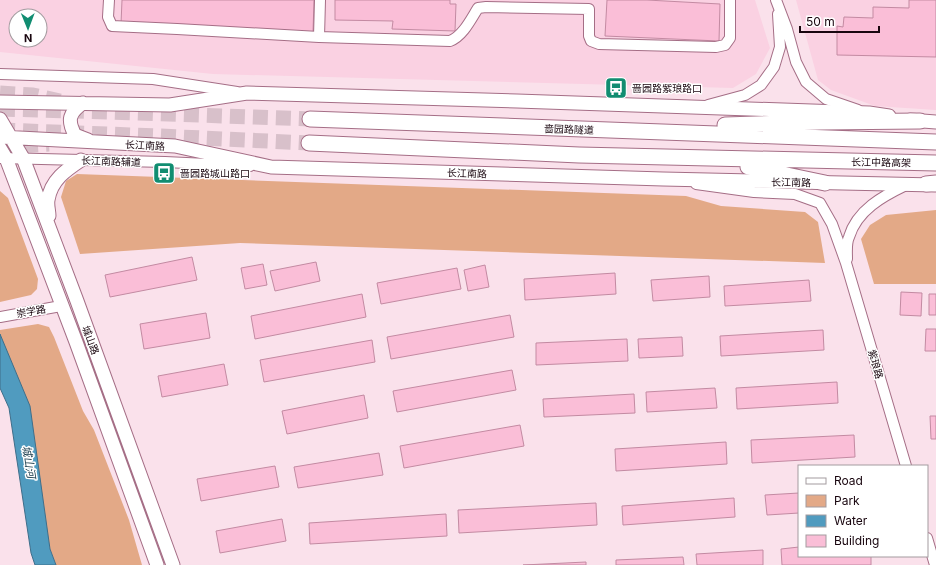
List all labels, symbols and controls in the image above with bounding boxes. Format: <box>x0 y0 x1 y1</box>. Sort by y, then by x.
north arrow <box>8 8 48 48</box>
scale bar <box>800 8 879 34</box>
text: 50 m <box>806 14 835 29</box>
text: N <box>24 31 32 45</box>
bus stop icon: 啬园路紫琅路口 <box>603 75 629 101</box>
place label: 啬园路紫琅路口 <box>632 82 702 94</box>
street label: 啬园路隧道 <box>544 122 594 136</box>
street label: 长江南路 <box>125 138 165 152</box>
street label: 长江南路辅道 <box>81 154 141 168</box>
street label: 长江中路高架 <box>851 155 911 169</box>
bus stop icon: 啬园路城山路口 <box>151 160 177 186</box>
street label: 长江南路 <box>447 166 487 180</box>
place label: 啬园路城山路口 <box>180 167 250 179</box>
street label: 长江南路 <box>771 176 811 188</box>
street label: 崇学路 <box>15 302 47 320</box>
street label: 城山路 <box>80 324 102 356</box>
street label: 紫琅路 <box>866 348 886 380</box>
water label: 城山河 <box>20 445 39 481</box>
legend <box>798 465 928 557</box>
text: Road <box>834 473 863 488</box>
text: Park <box>834 493 860 508</box>
text: Water <box>834 513 868 528</box>
text: Building <box>834 533 879 548</box>

